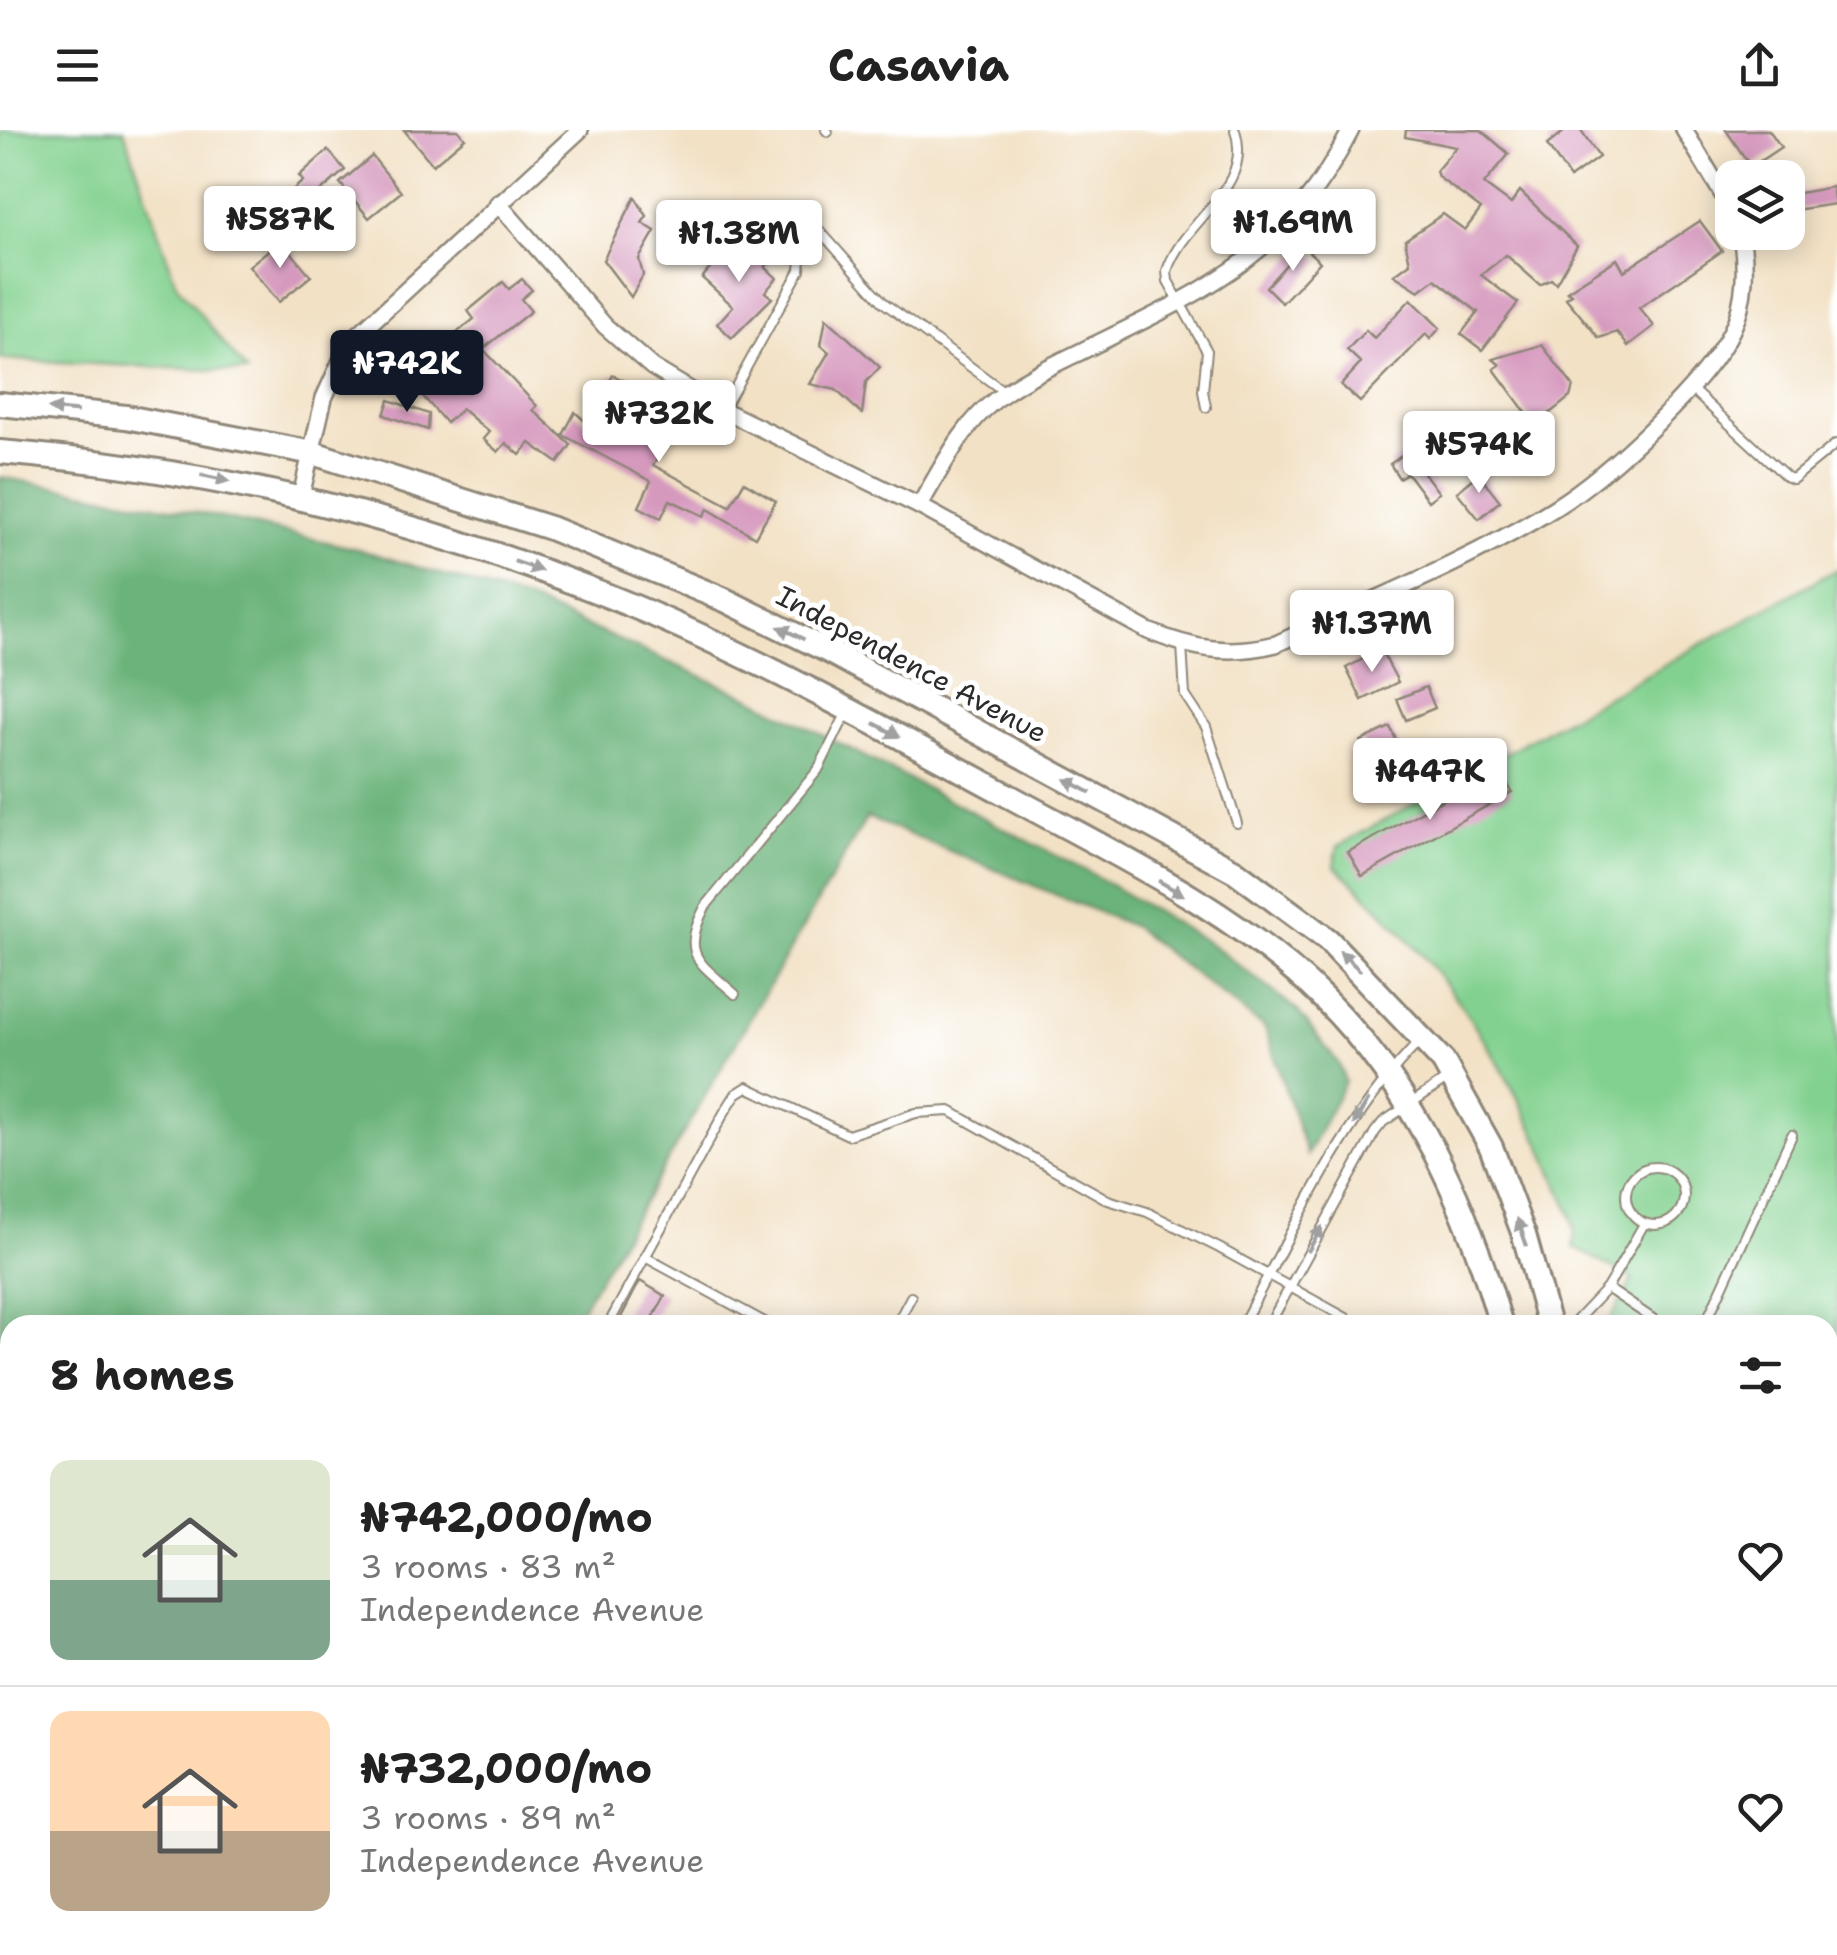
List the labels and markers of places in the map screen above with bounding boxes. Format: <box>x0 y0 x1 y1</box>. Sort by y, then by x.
pin: ₦587K <box>210 186 350 271</box>
pin: ₦1.69M <box>1212 189 1374 274</box>
pin: ₦1.38M <box>658 200 820 285</box>
pin: ₦742K <box>337 330 477 415</box>
pin: ₦732K <box>589 380 729 465</box>
pin: ₦574K <box>1409 411 1549 496</box>
pin: ₦1.37M <box>1291 590 1453 675</box>
pin: ₦447K <box>1360 738 1500 823</box>

